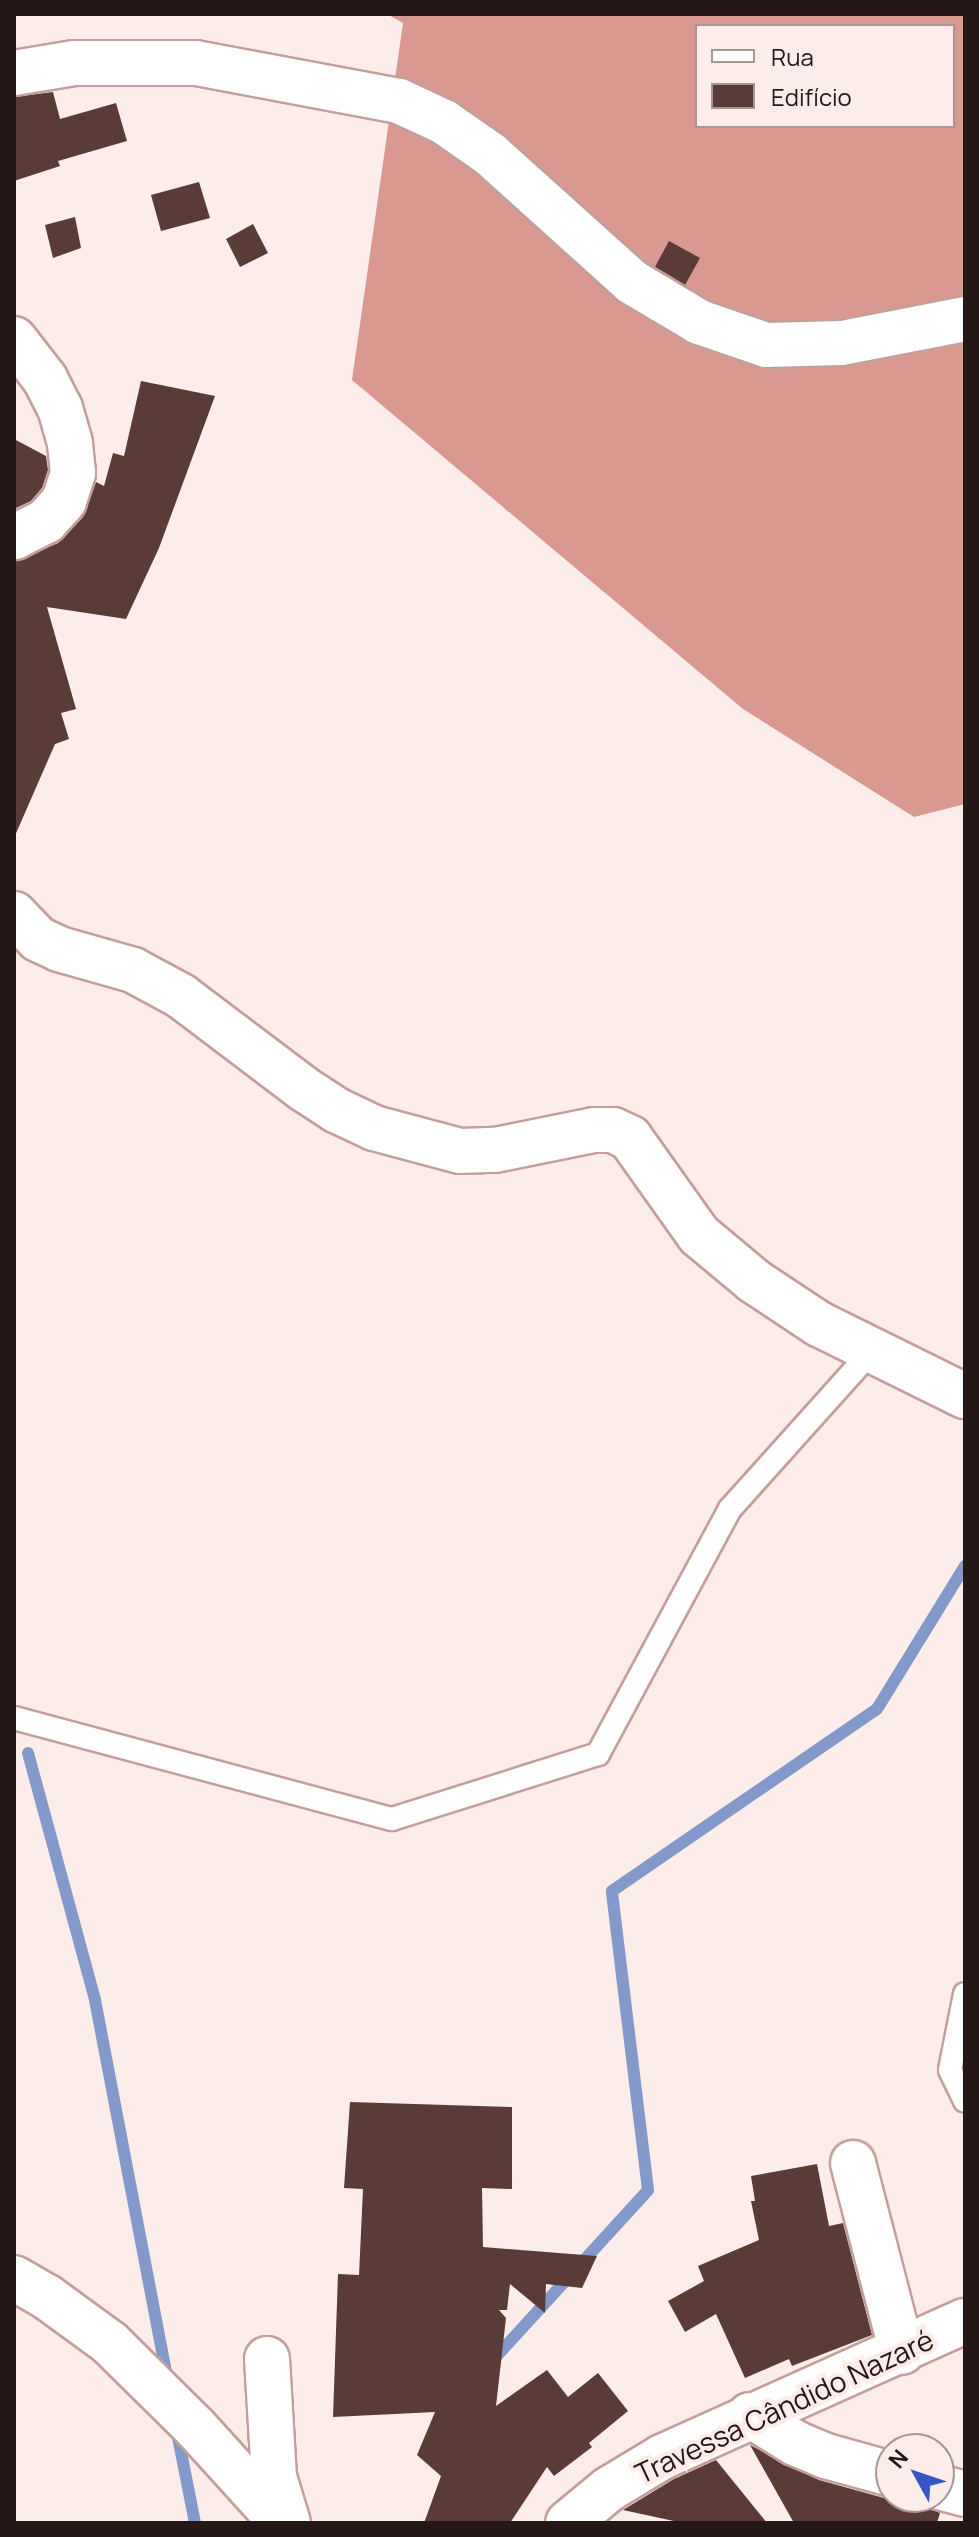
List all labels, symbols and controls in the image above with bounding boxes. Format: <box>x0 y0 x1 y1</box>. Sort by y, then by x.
legend <box>695 24 955 128</box>
text: Rua <box>771 40 814 73</box>
text: Edifício <box>771 80 852 113</box>
street label: Travessa Cândido Nazaré <box>630 2322 938 2490</box>
north arrow <box>875 2433 955 2513</box>

